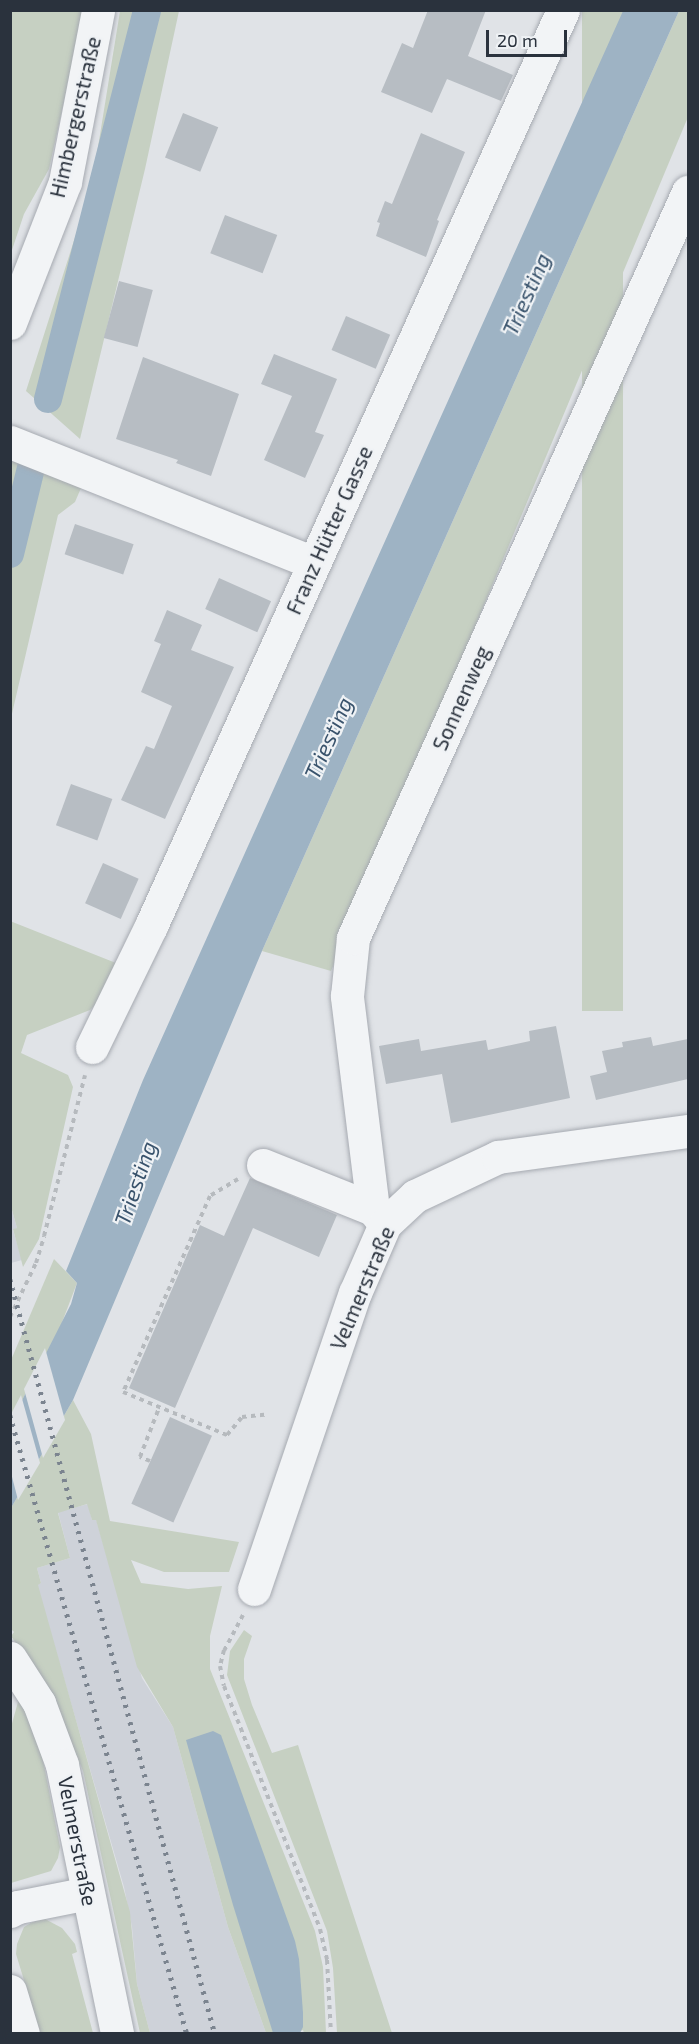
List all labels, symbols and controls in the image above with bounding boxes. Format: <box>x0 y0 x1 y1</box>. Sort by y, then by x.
scale bar <box>489 18 570 56</box>
text: 20 m <box>497 29 538 51</box>
street label: Himbergerstraße <box>44 34 106 200</box>
water label: Triesting <box>496 249 556 339</box>
street label: Franz Hütter Gasse <box>280 442 378 618</box>
street label: Sonnenweg <box>427 642 495 754</box>
water label: Triesting <box>298 693 358 783</box>
water label: Triesting <box>108 1138 162 1228</box>
street label: Velmerstraße <box>325 1222 399 1354</box>
street label: Velmerstraße <box>53 1774 103 1908</box>

